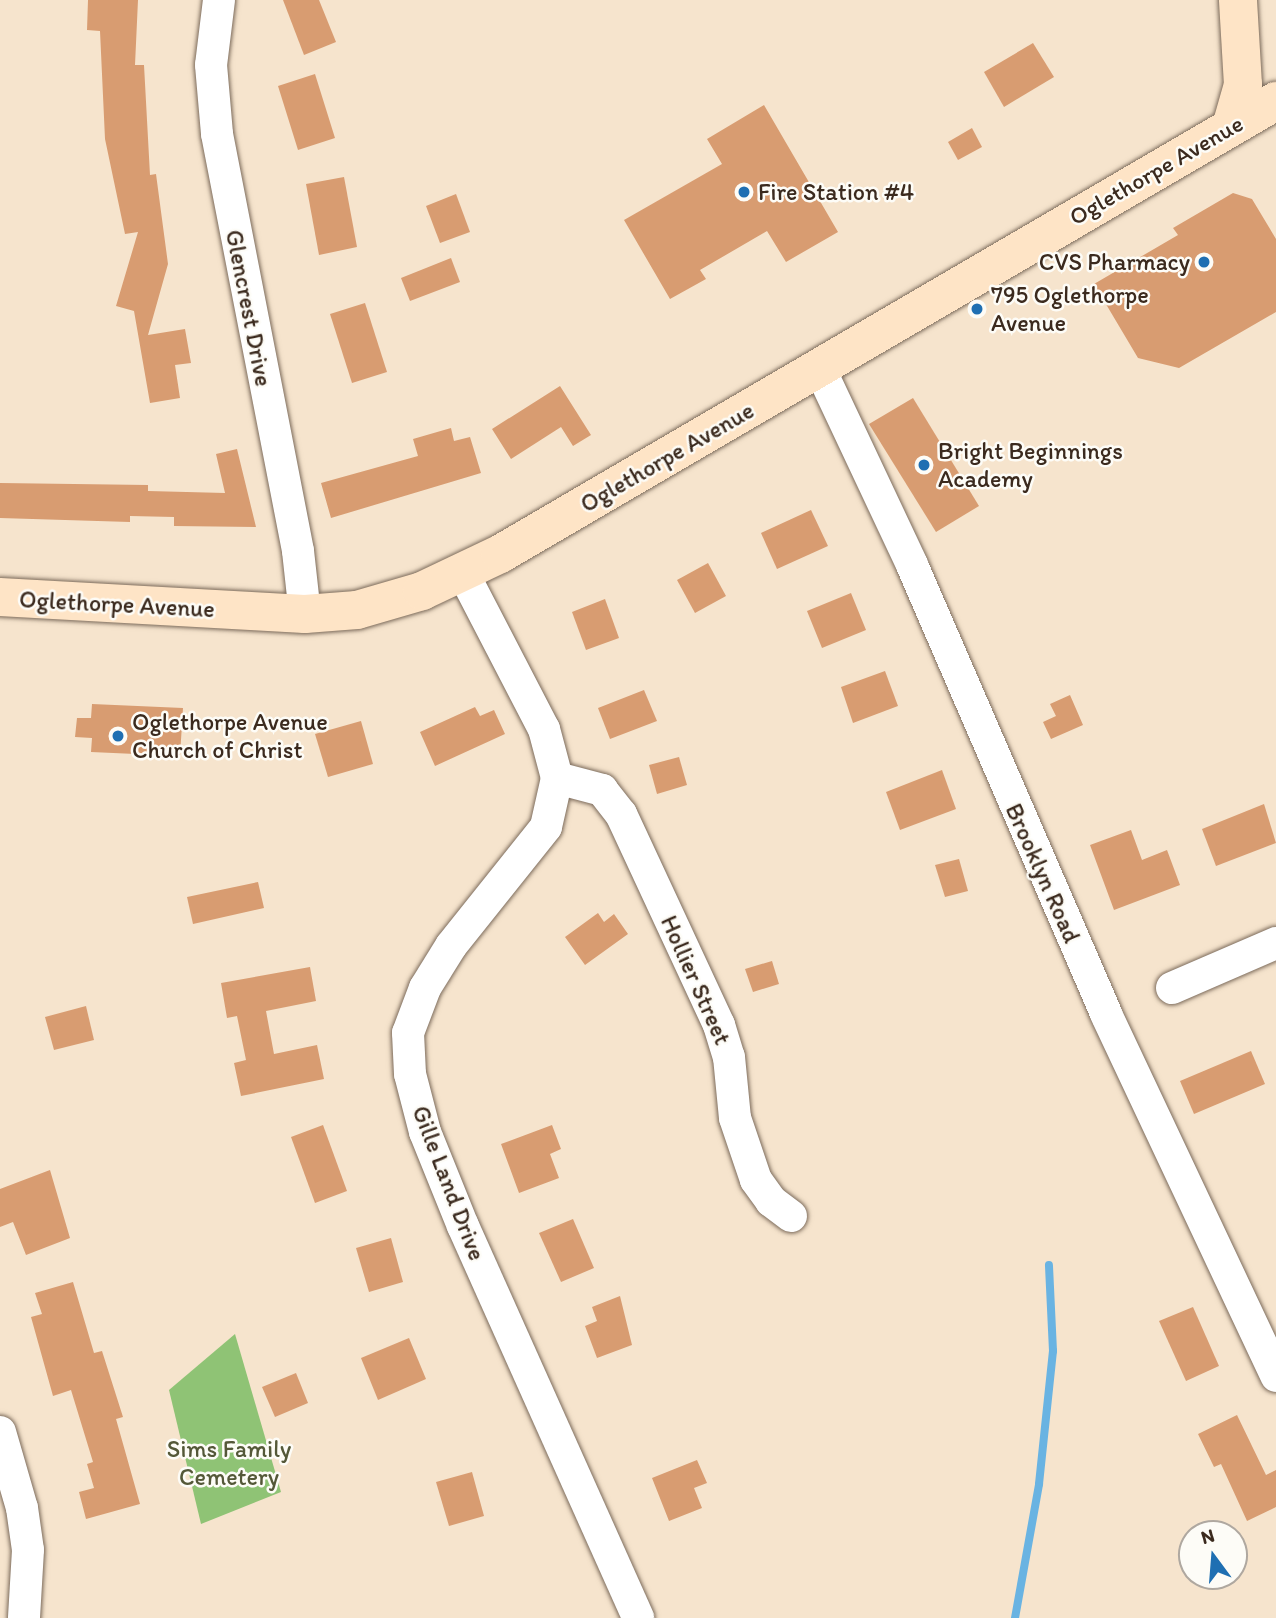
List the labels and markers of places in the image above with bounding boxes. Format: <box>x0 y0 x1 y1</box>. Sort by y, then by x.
place label: Fire Station #4 <box>758 178 914 206</box>
marker: Fire Station #4 <box>736 184 752 200</box>
place label: CVS Pharmacy <box>1039 248 1190 276</box>
marker: CVS Pharmacy <box>1196 254 1212 270</box>
place label: 795 Oglethorpe Avenue <box>991 281 1149 337</box>
marker: 795 Oglethorpe Avenue <box>969 301 985 317</box>
place label: Bright Beginnings Academy <box>938 437 1123 493</box>
marker: Bright Beginnings Academy <box>916 457 932 473</box>
place label: Oglethorpe Avenue Church of Christ <box>132 708 328 764</box>
marker: Oglethorpe Avenue Church of Christ <box>110 728 126 744</box>

